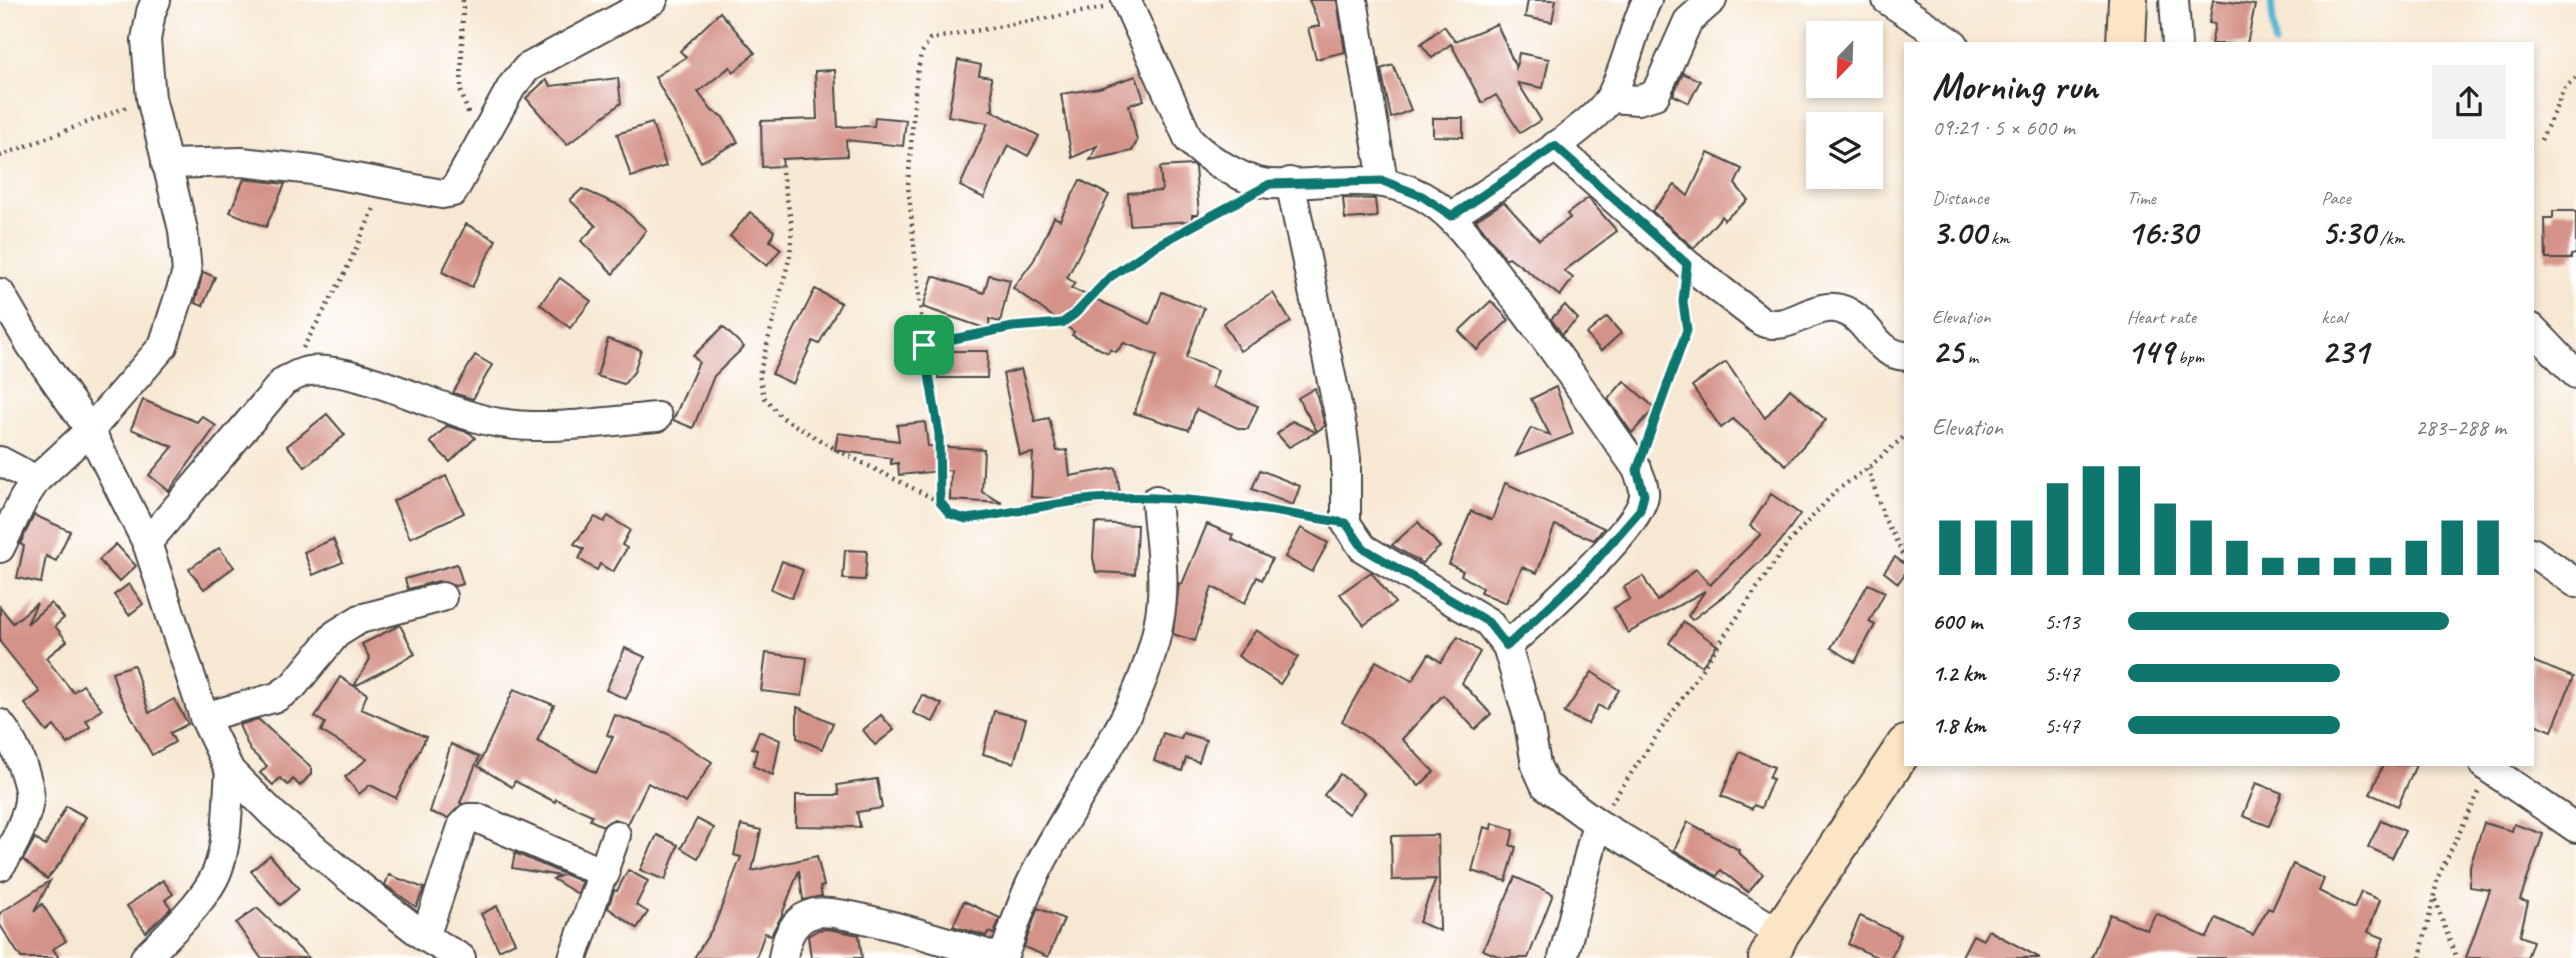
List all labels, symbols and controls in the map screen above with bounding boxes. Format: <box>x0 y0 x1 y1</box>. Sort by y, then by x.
north arrow <box>1806 21 1883 98</box>
map controls <box>1806 21 1883 189</box>
text: Morning run <box>1932 63 2098 110</box>
button: share <box>2432 65 2506 139</box>
button: layers <box>1806 112 1883 189</box>
text: 09:21 · 5 × 600 m <box>1932 113 2075 142</box>
text: Distance <box>1932 186 1989 210</box>
text: Time <box>2127 186 2156 210</box>
text: Pace <box>2321 186 2351 210</box>
text: 3.00 <box>1932 210 1986 255</box>
text: 16:30 <box>2127 210 2197 255</box>
text: 5:30 <box>2321 210 2375 255</box>
text: km <box>1986 226 2009 250</box>
text: /km <box>2375 226 2404 250</box>
text: Elevation <box>1932 305 1990 329</box>
text: Heart rate <box>2127 305 2196 329</box>
text: kcal <box>2321 305 2346 329</box>
pin <box>894 315 954 375</box>
icon: arrive <box>905 326 943 364</box>
text: 25 <box>1932 329 1963 374</box>
text: 149 <box>2127 329 2174 374</box>
text: 231 <box>2321 329 2369 374</box>
text: m <box>1963 345 1978 369</box>
text: bpm <box>2174 345 2204 369</box>
text: Elevation <box>1932 413 2003 442</box>
text: 283–288 m <box>2415 413 2506 442</box>
text: 600 m <box>1932 607 1982 636</box>
text: 5:13 <box>2044 607 2080 636</box>
text: 1.2 km <box>1932 659 1986 688</box>
text: 5:47 <box>2044 659 2080 688</box>
text: 1.8 km <box>1932 711 1986 740</box>
text: 5:47 <box>2044 711 2080 740</box>

